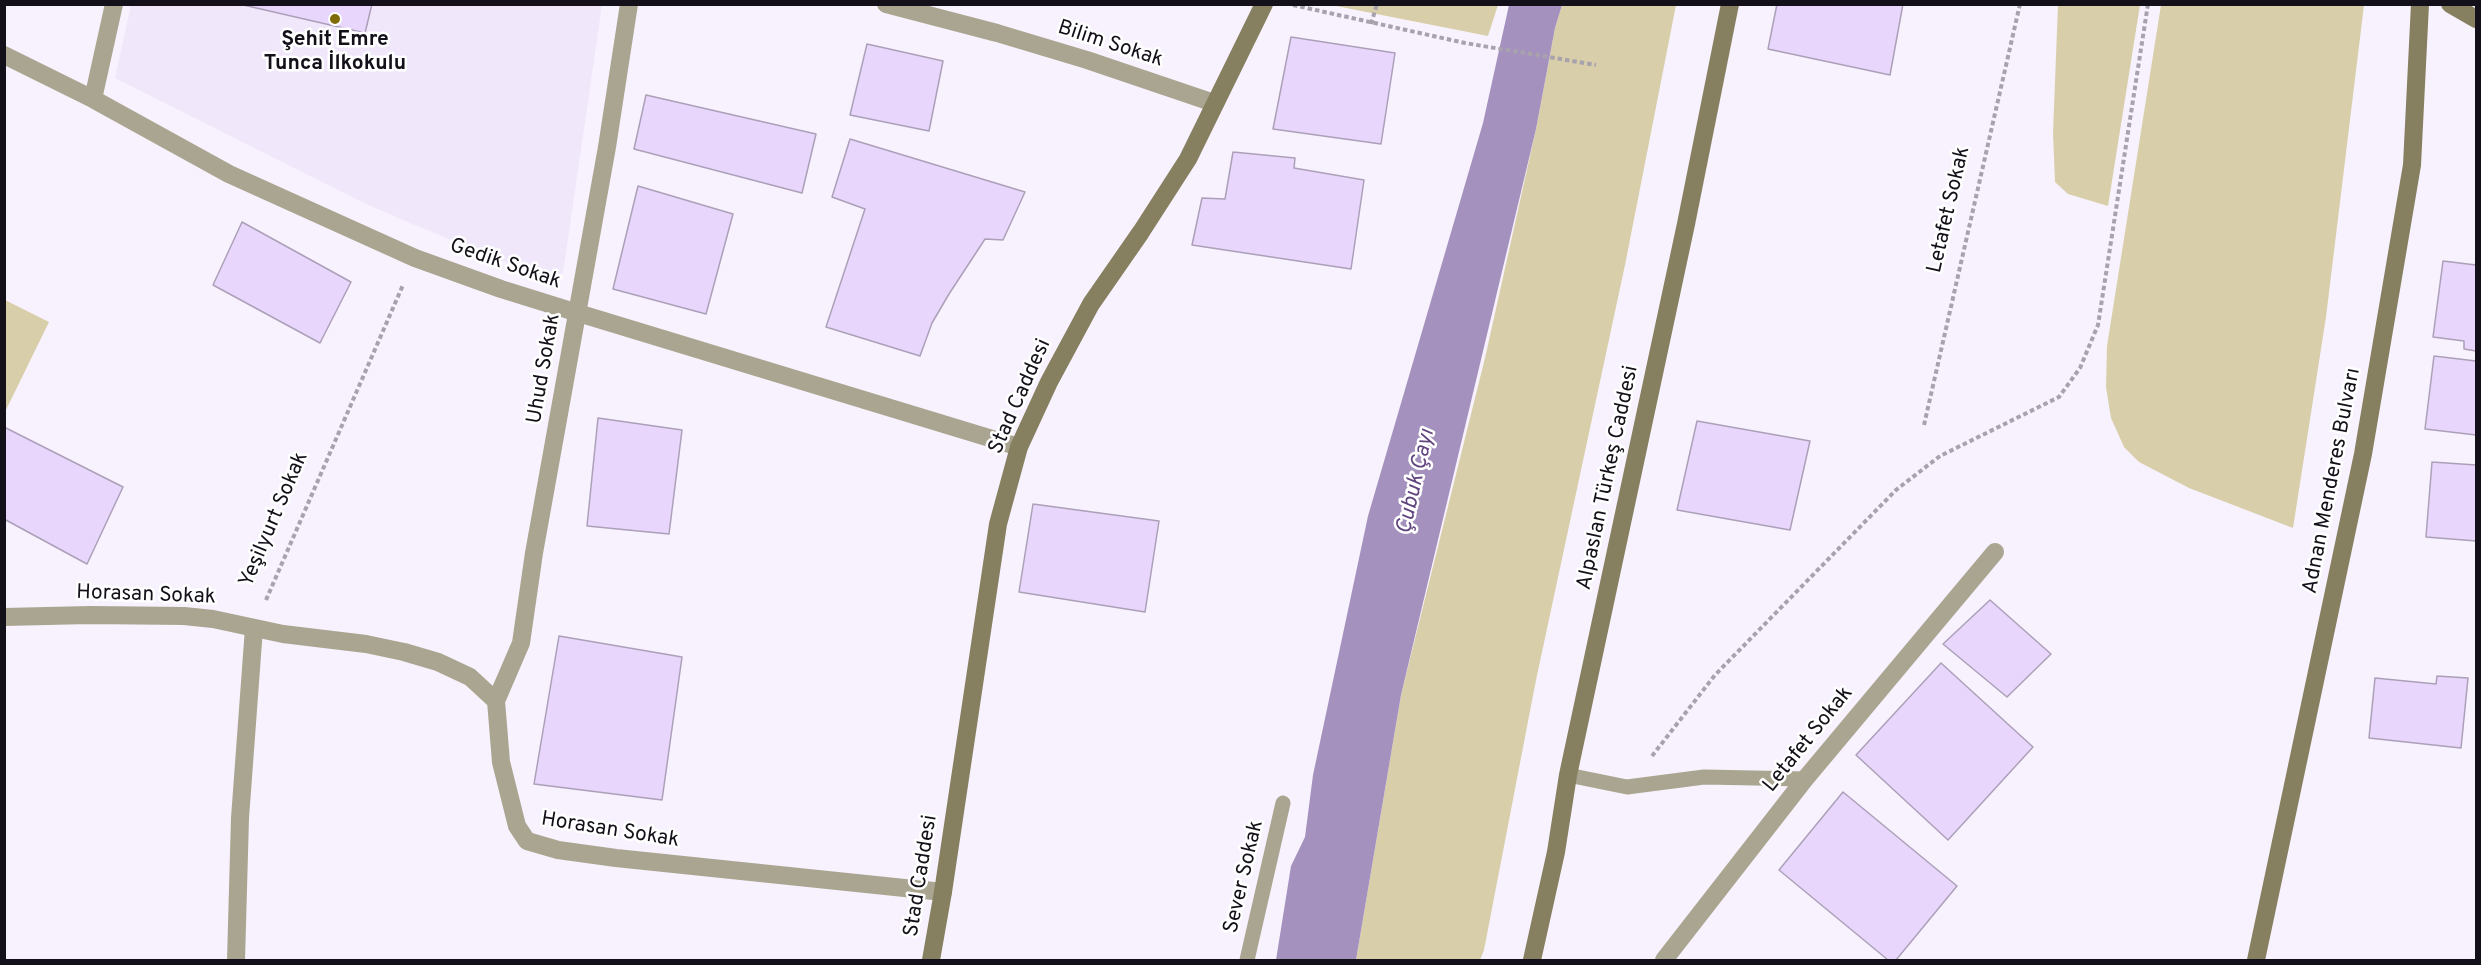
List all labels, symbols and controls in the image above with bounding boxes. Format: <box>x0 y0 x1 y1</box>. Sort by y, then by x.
marker: Şehit Emre Tunca İlkokulu <box>328 12 342 26</box>
street label: Bilim Sokak <box>1054 16 1166 74</box>
place label: Şehit Emre Tunca İlkokulu <box>264 28 406 78</box>
street label: Letafet Sokak <box>1923 144 1977 276</box>
street label: Gedik Sokak <box>446 234 564 296</box>
street label: Uhud Sokak <box>523 312 567 426</box>
street label: Stad Caddesi <box>984 336 1058 458</box>
street label: Alpaslan Türkeş Caddesi <box>1573 363 1645 593</box>
street label: Adnan Menderes Bulvarı <box>2299 366 2367 596</box>
water label: Çubuk Çayı <box>1392 427 1442 537</box>
street label: Yeşilyurt Sokak <box>235 449 315 591</box>
street label: Horasan Sokak <box>76 581 216 611</box>
street label: Letafet Sokak <box>1759 682 1859 798</box>
street label: Horasan Sokak <box>539 808 681 854</box>
street label: Stad Caddesi <box>900 813 944 939</box>
street label: Sever Sokak <box>1220 818 1270 936</box>

